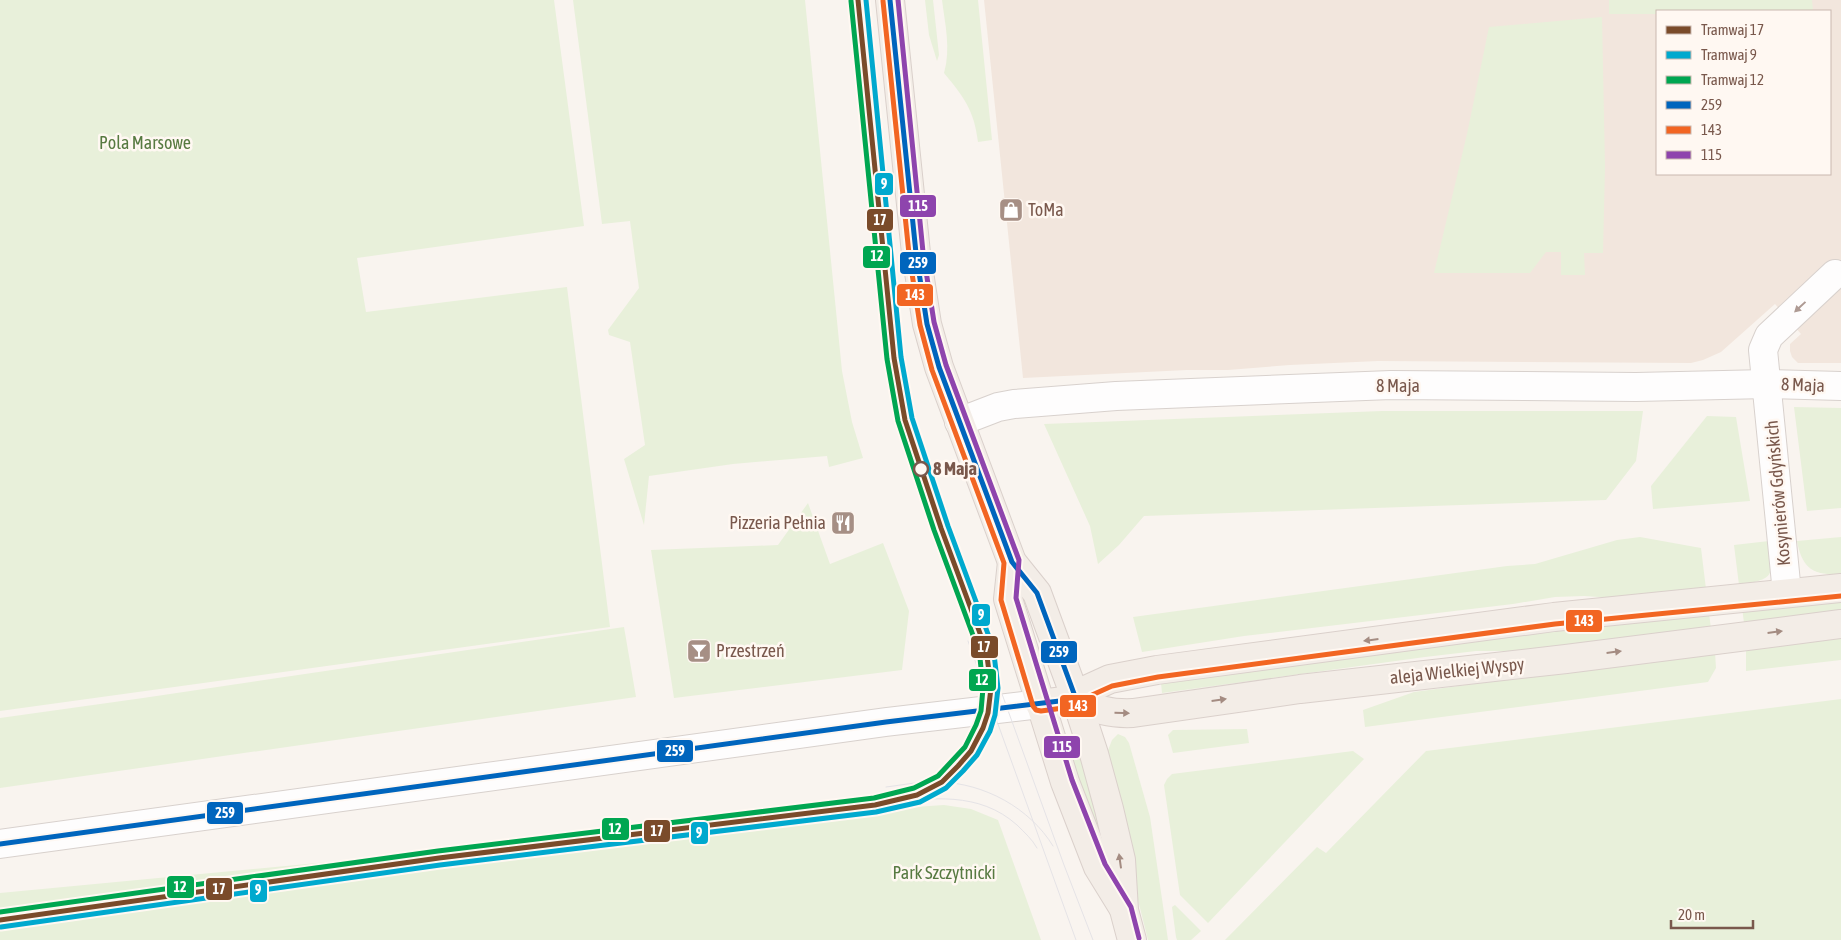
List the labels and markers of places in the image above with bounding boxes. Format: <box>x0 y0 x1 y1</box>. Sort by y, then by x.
shop icon: ToMa <box>998 197 1024 223</box>
place label: ToMa <box>1028 199 1064 220</box>
place label: 8 Maja <box>933 458 977 479</box>
marker: 8 Maja <box>913 461 929 477</box>
restaurant icon: Pizzeria Pełnia <box>830 510 856 536</box>
place label: Pizzeria Pełnia <box>729 512 826 533</box>
bar icon: Przestrzeń <box>686 638 712 664</box>
place label: Przestrzeń <box>716 640 785 661</box>

